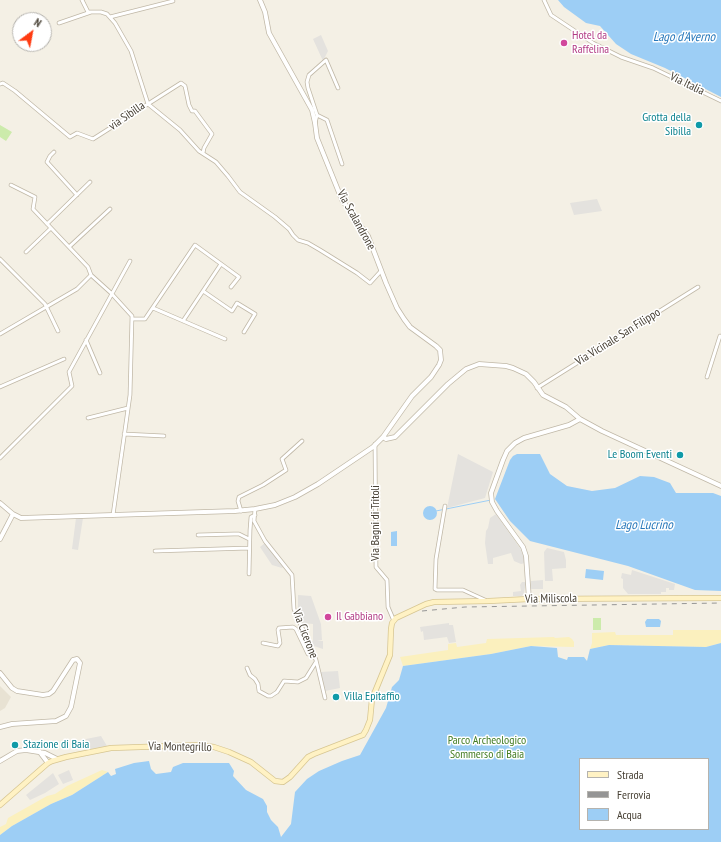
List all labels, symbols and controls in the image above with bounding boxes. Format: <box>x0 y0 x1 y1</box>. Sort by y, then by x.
north arrow <box>12 12 52 52</box>
text: N <box>32 15 44 30</box>
place label: Hotel da Raffelina <box>572 29 609 57</box>
water label: Lago d'Averno <box>653 29 715 45</box>
marker: Hotel da Raffelina <box>559 38 569 48</box>
street label: Via Italia <box>667 70 707 98</box>
street label: via Sibilla <box>106 98 148 134</box>
place label: Grotta della Sibilla <box>642 111 691 139</box>
marker: Grotta della Sibilla <box>694 120 704 130</box>
street label: Via Scalandrone <box>334 187 378 253</box>
street label: Via Vicinale San Filippo <box>573 305 663 369</box>
place label: Le Boom Eventi <box>608 448 672 462</box>
marker: Le Boom Eventi <box>675 450 685 460</box>
street label: Via Bagni di Tritoli <box>369 485 383 561</box>
water label: Lago Lucrino <box>615 517 673 533</box>
street label: Via Miliscola <box>525 591 577 607</box>
street label: Via Cicerone <box>289 607 321 661</box>
place label: Il Gabbiano <box>336 610 383 624</box>
marker: Il Gabbiano <box>323 612 333 622</box>
place label: Villa Epitaffio <box>344 690 400 704</box>
marker: Villa Epitaffio <box>331 692 341 702</box>
park label: Parco Archeologico Sommerso di Baia <box>448 734 526 762</box>
place label: Stazione di Baia <box>23 738 89 752</box>
street label: Via Montegrillo <box>148 739 212 755</box>
marker: Stazione di Baia <box>10 740 20 750</box>
legend <box>579 758 709 830</box>
text: Strada <box>617 767 644 782</box>
text: Ferrovia <box>617 787 651 802</box>
text: Acqua <box>617 807 642 822</box>

